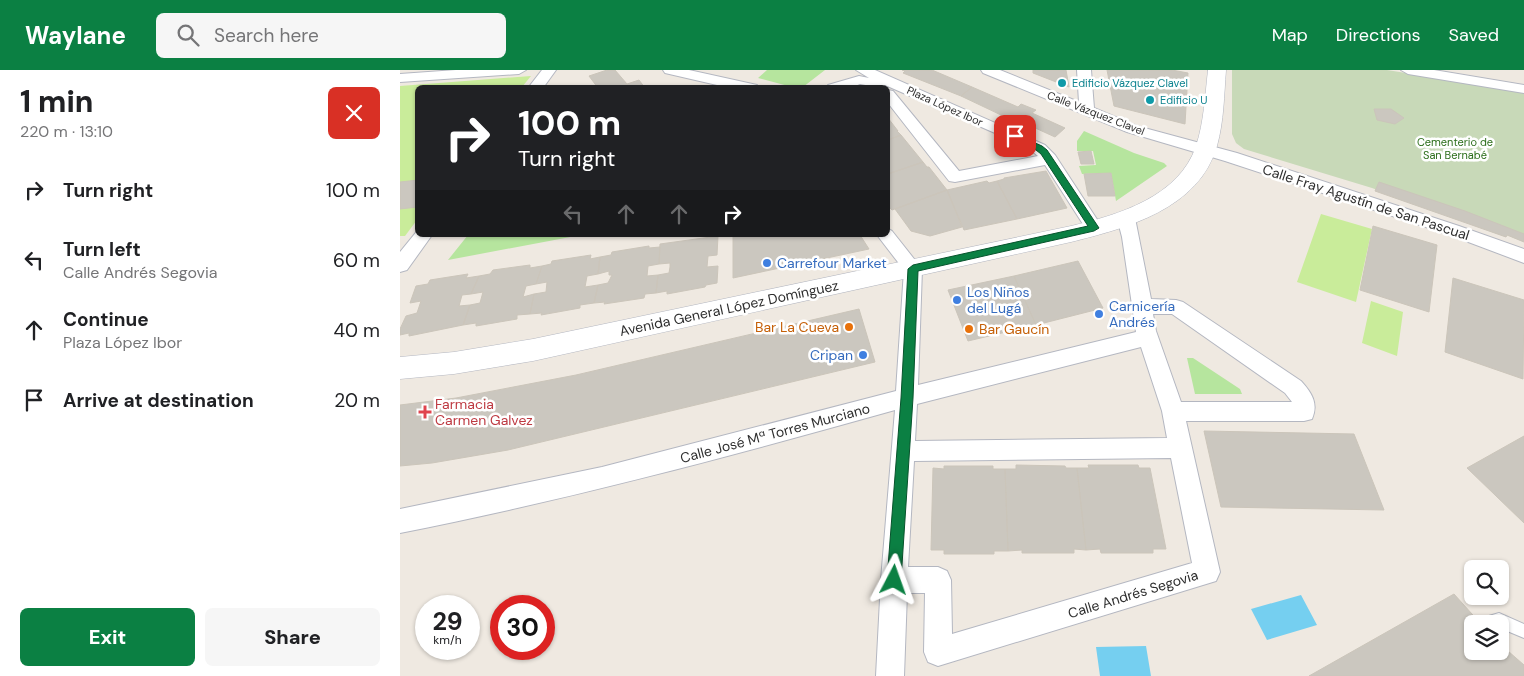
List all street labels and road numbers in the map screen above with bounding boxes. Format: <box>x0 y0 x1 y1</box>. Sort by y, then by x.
street label: Plaza López Ibor <box>905 83 985 129</box>
street label: Calle Vázquez Clavel <box>1045 88 1147 138</box>
street label: Calle Fray Agustín de San Pascual <box>1260 160 1472 244</box>
street label: Avenida General López Domínguez <box>618 276 840 340</box>
street label: Calle José Mª Torres Murciano <box>678 399 872 467</box>
street label: Calle Andrés Segovia <box>1066 566 1200 622</box>

